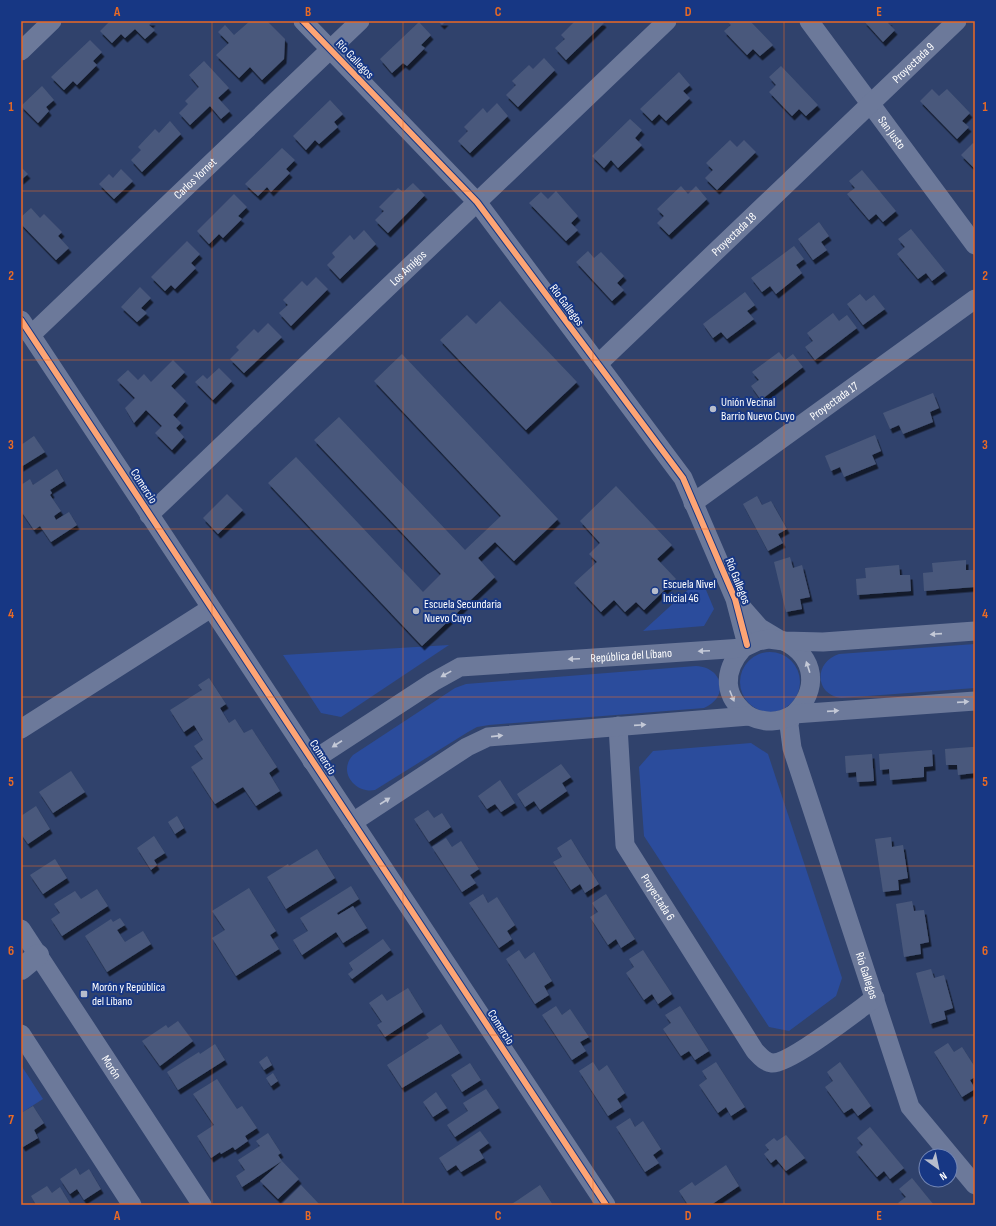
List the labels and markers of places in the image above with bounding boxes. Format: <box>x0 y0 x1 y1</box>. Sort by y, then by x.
place label: Unión Vecinal Barrio Nuevo Cuyo <box>721 395 795 424</box>
marker: Unión Vecinal Barrio Nuevo Cuyo <box>708 404 718 414</box>
place label: Escuela Nivel Inicial 46 <box>663 577 716 606</box>
marker: Escuela Nivel Inicial 46 <box>650 586 660 596</box>
place label: Escuela Secundaria Nuevo Cuyo <box>424 597 502 626</box>
marker: Escuela Secundaria Nuevo Cuyo <box>411 606 421 616</box>
place label: Morón y República del Líbano <box>92 980 165 1009</box>
marker: Morón y República del Líbano <box>79 989 89 999</box>

